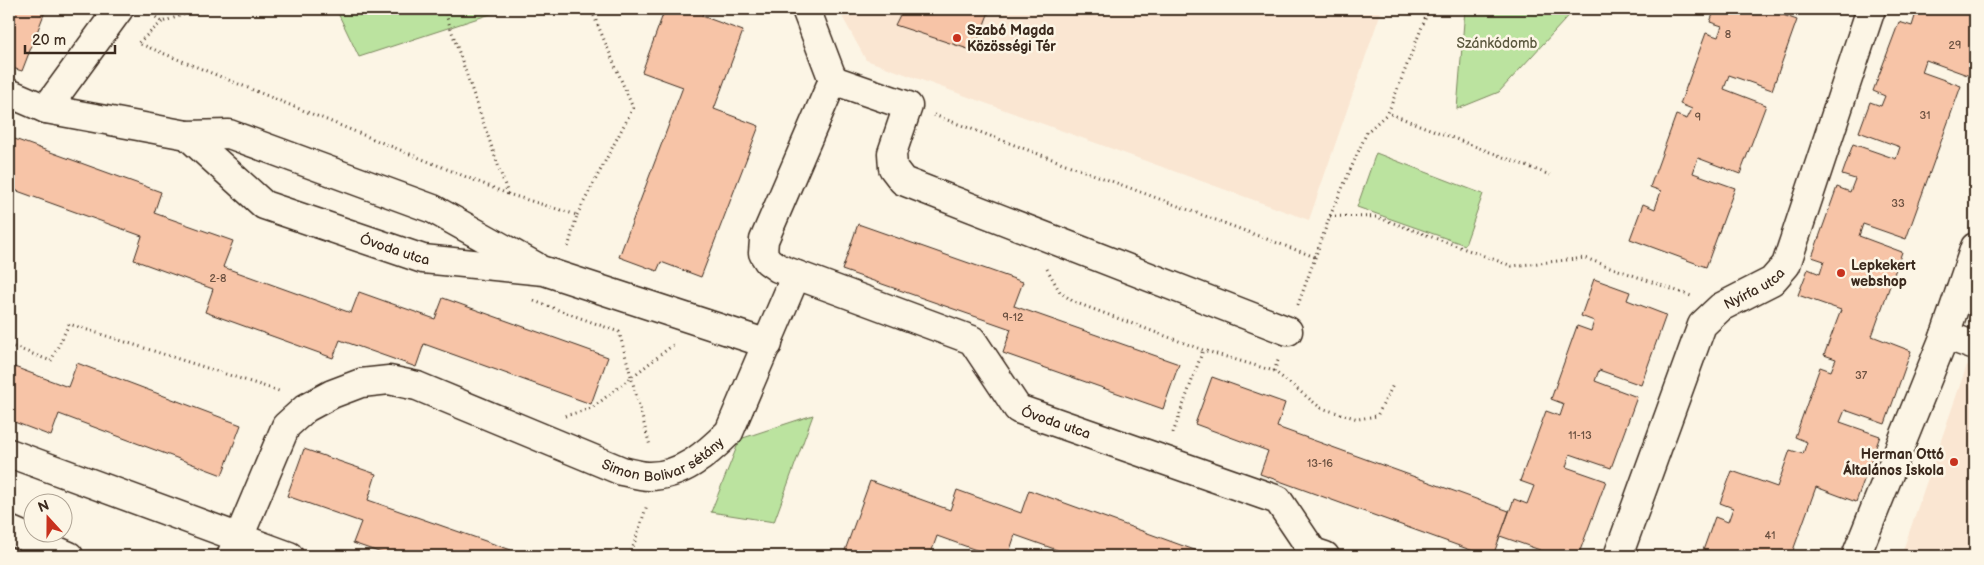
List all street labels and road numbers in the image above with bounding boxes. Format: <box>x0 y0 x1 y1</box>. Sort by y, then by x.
street label: Óvoda utca <box>358 229 430 268</box>
street label: Nyírfa utca <box>1721 264 1788 313</box>
street label: Óvoda utca <box>1019 401 1093 442</box>
street label: Simon Bolivar sétány <box>599 433 727 485</box>

